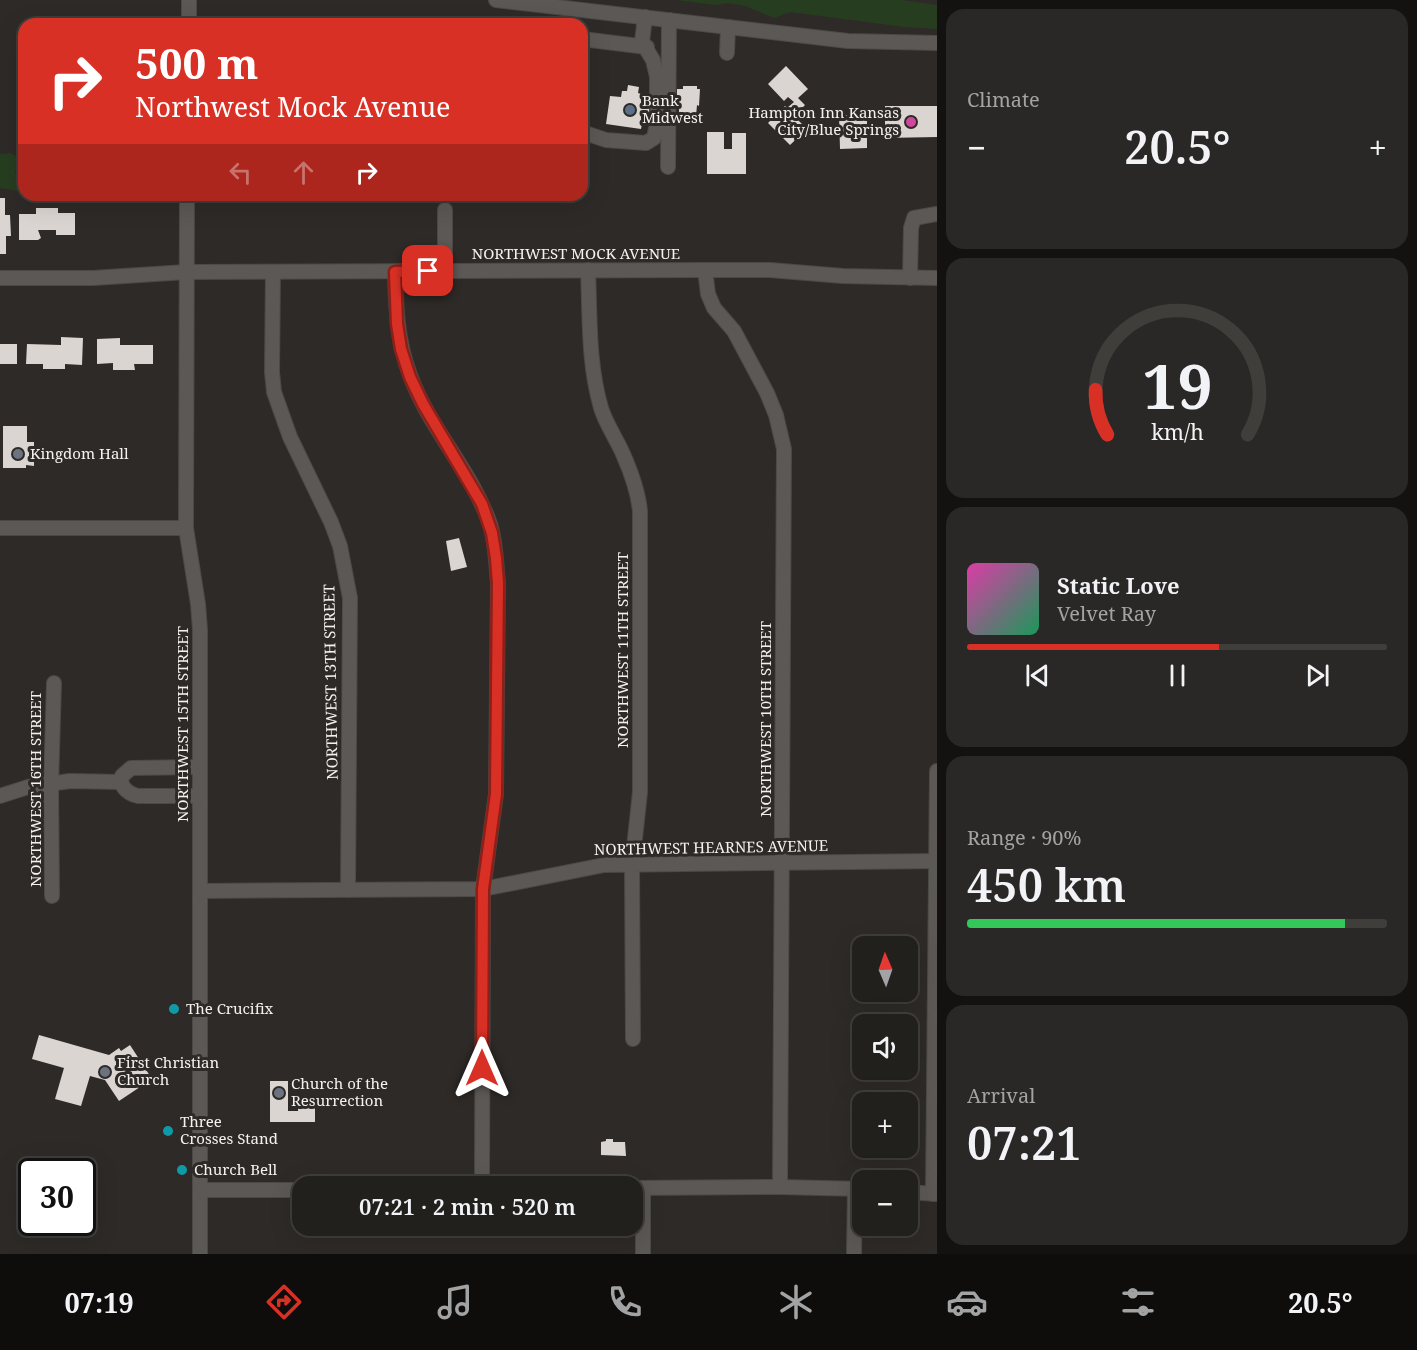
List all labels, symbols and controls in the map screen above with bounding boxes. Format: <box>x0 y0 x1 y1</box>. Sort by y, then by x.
text: 500 m <box>135 34 259 91</box>
icon: right <box>36 42 114 120</box>
text: Climate <box>967 86 1040 113</box>
text: Northwest Mock Avenue <box>135 88 450 125</box>
place label: Bank Midwest <box>642 90 703 127</box>
place label: Hampton Inn Kansas City/Blue Springs <box>748 102 899 139</box>
marker: Bank Midwest <box>623 103 637 117</box>
marker: Hampton Inn Kansas City/Blue Springs <box>904 115 918 129</box>
text: 20.5° <box>1124 116 1231 177</box>
text: − <box>967 125 986 170</box>
text: + <box>1369 125 1387 170</box>
icon: left <box>224 156 257 189</box>
icon: ahead <box>287 156 320 189</box>
icon: right <box>350 156 383 189</box>
street label: NORTHWEST MOCK AVENUE <box>472 243 680 263</box>
pin <box>402 245 453 296</box>
icon: arrive <box>411 254 444 287</box>
text: 19 <box>1142 342 1212 427</box>
text: km/h <box>1151 417 1204 446</box>
place label: Kingdom Hall <box>30 443 129 463</box>
marker: Kingdom Hall <box>11 447 25 461</box>
street label: NORTHWEST 11TH STREET <box>612 552 632 748</box>
text: Static Love <box>1057 570 1180 600</box>
street label: NORTHWEST 13TH STREET <box>318 584 342 780</box>
text: Velvet Ray <box>1057 600 1156 627</box>
street label: NORTHWEST 10TH STREET <box>755 621 775 817</box>
street label: NORTHWEST 15TH STREET <box>172 626 192 822</box>
icon: previous <box>1021 659 1054 692</box>
icon: pause <box>1161 659 1194 692</box>
icon: next <box>1301 659 1334 692</box>
street label: NORTHWEST 16TH STREET <box>25 691 45 887</box>
text: Range · 90% <box>967 824 1081 851</box>
street label: NORTHWEST HEARNES AVENUE <box>594 835 828 859</box>
text: 450 km <box>967 854 1126 915</box>
north arrow <box>852 936 918 1002</box>
map controls <box>852 936 918 1236</box>
place label: The Crucifix <box>186 998 274 1018</box>
marker: The Crucifix <box>167 1002 181 1016</box>
button: sound <box>852 1014 918 1080</box>
position arrow <box>450 1036 514 1100</box>
place label: First Christian Church <box>117 1052 220 1089</box>
marker: First Christian Church <box>98 1065 112 1079</box>
place label: Church of the Resurrection <box>291 1073 388 1110</box>
text: Arrival <box>967 1082 1035 1109</box>
marker: Church of the Resurrection <box>272 1086 286 1100</box>
button: + <box>852 1092 918 1158</box>
place label: Three Crosses Stand <box>180 1111 278 1148</box>
text: 07:21 <box>967 1112 1082 1173</box>
marker: Three Crosses Stand <box>161 1124 175 1138</box>
speed limit sign: 30 <box>18 1158 96 1236</box>
place label: Church Bell <box>194 1159 278 1179</box>
marker: Church Bell <box>175 1163 189 1177</box>
button: − <box>852 1170 918 1236</box>
text: 07:21 · 2 min · 520 m <box>359 1191 576 1221</box>
icon: directions <box>263 1281 305 1323</box>
icon: music <box>434 1281 476 1323</box>
icon: phone <box>604 1281 646 1323</box>
icon: climate <box>775 1281 817 1323</box>
icon: car <box>946 1281 988 1323</box>
icon: filters <box>1117 1281 1159 1323</box>
text: 07:19 <box>64 1284 134 1321</box>
text: 20.5° <box>1288 1284 1353 1321</box>

